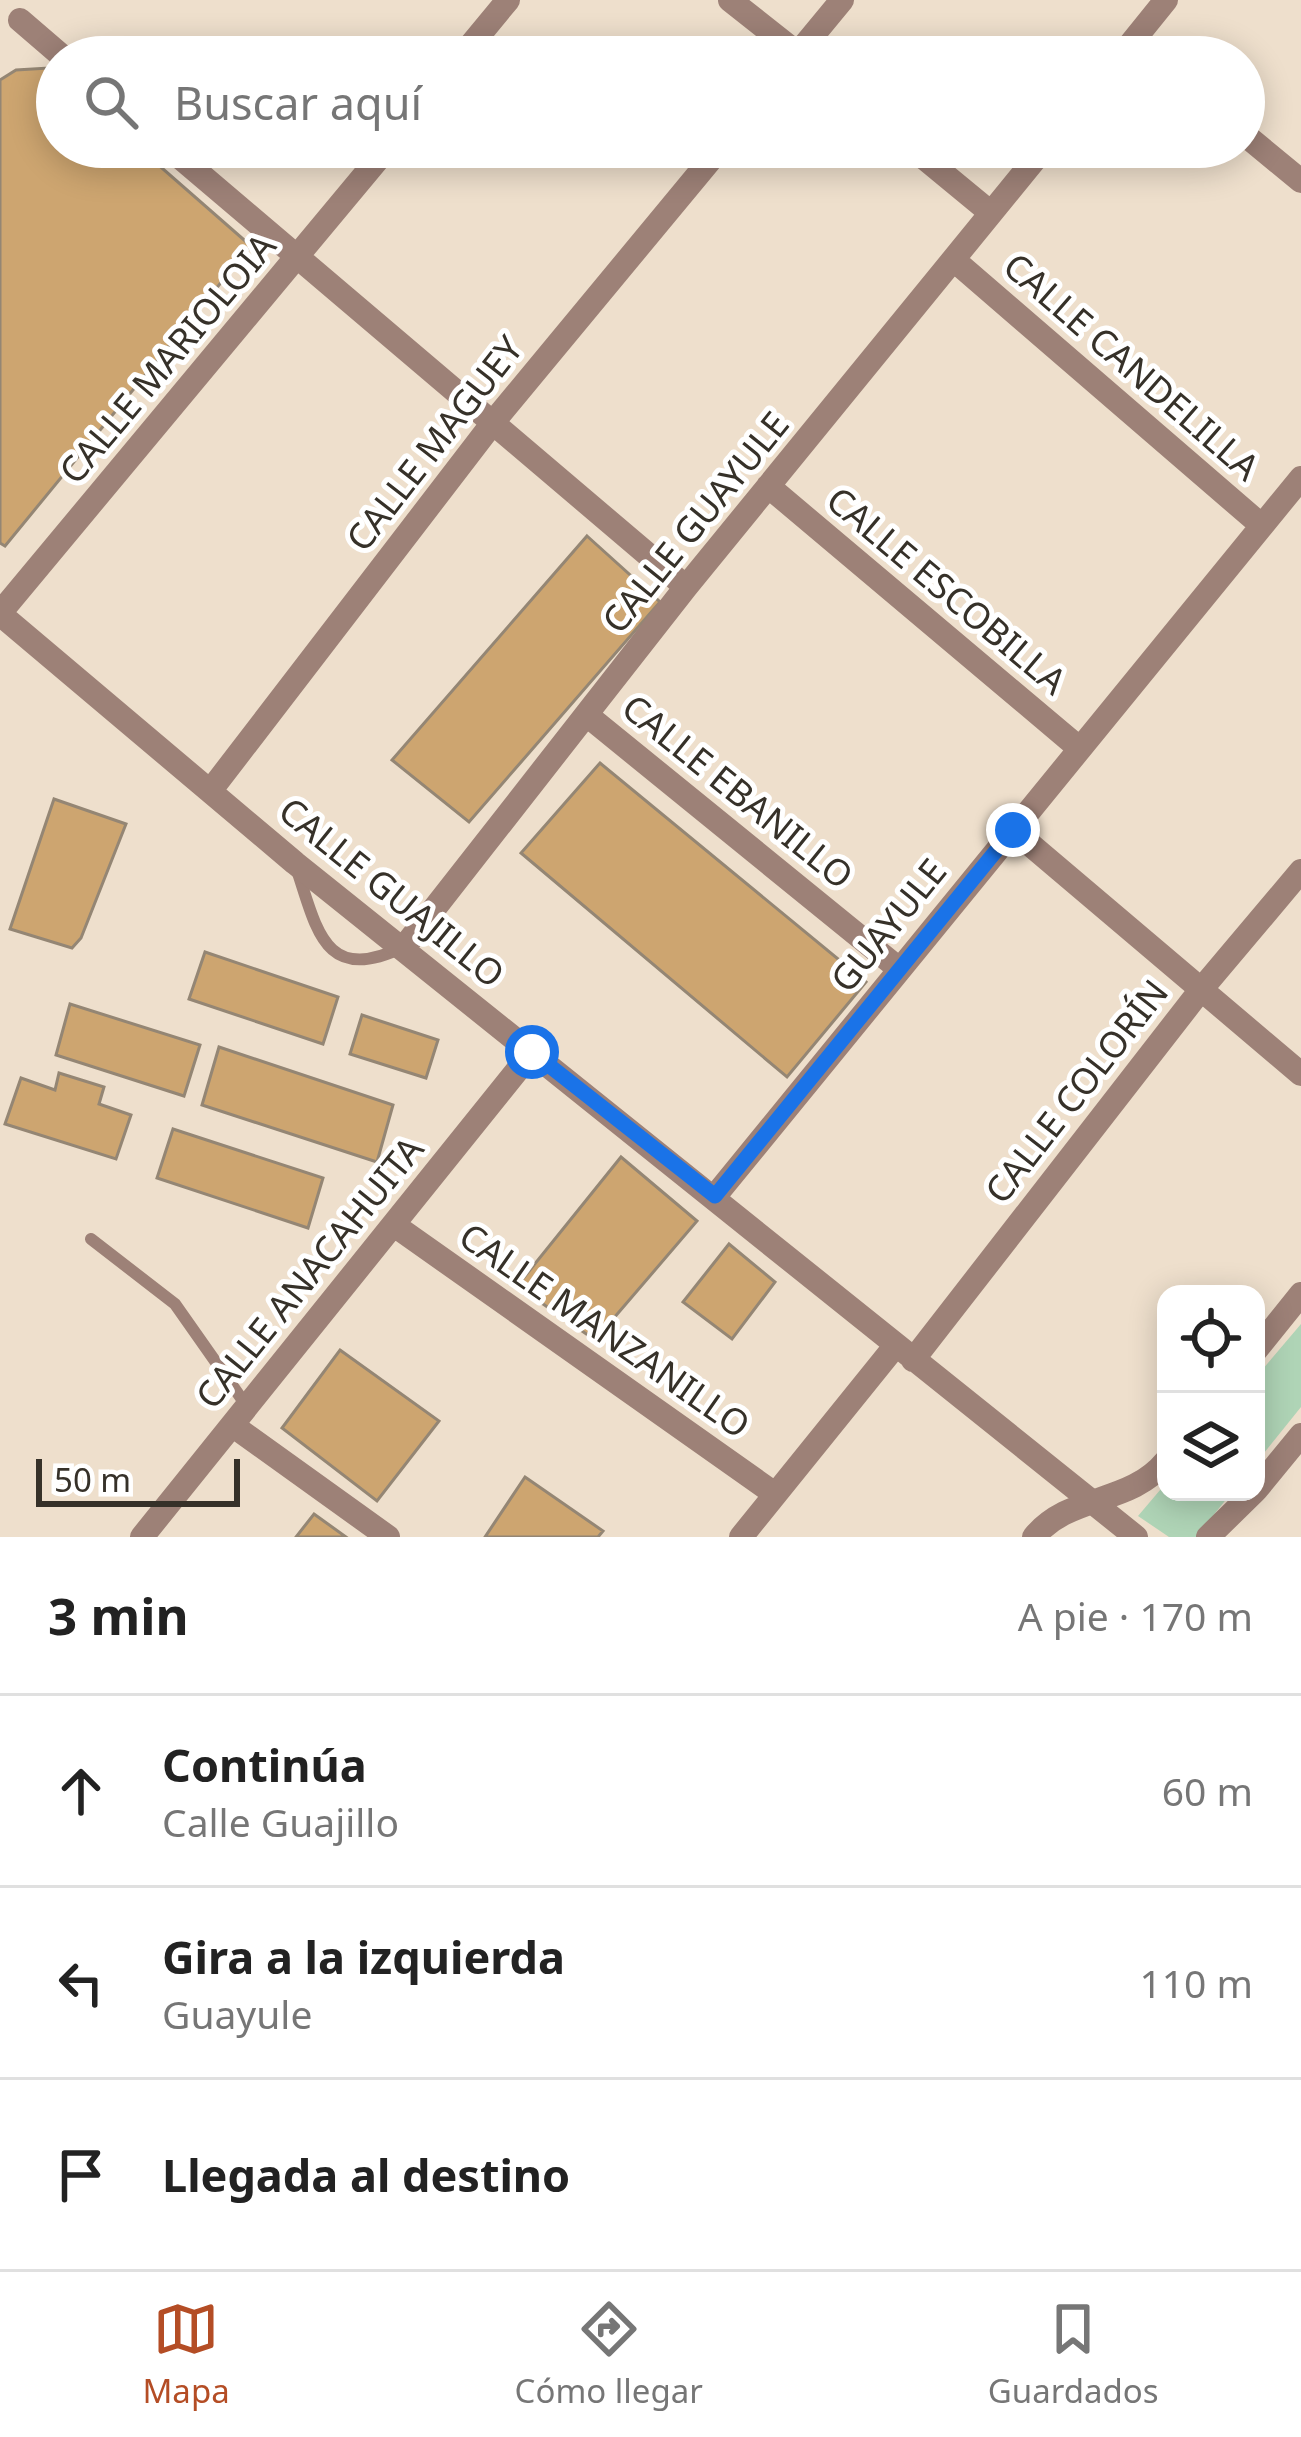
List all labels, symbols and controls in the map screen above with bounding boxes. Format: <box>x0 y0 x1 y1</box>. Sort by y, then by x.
search box <box>36 36 1265 168</box>
icon: search <box>78 69 144 135</box>
text: Buscar aquí <box>174 72 422 133</box>
street label: CALLE MARIOLOIA <box>48 222 286 494</box>
street label: CALLE CANDELILLA <box>994 241 1270 491</box>
street label: CALLE MAGUEY <box>334 325 534 561</box>
street label: CALLE GUAYULE <box>591 401 799 643</box>
street label: CALLE ESCOBILLA <box>817 475 1077 705</box>
street label: CALLE EBANILLO <box>612 683 864 899</box>
street label: CALLE GUAJILLO <box>269 786 515 998</box>
route end <box>986 803 1040 857</box>
street label: GUAYULE <box>819 848 957 1002</box>
street label: CALLE COLORÍN <box>973 969 1179 1213</box>
route start <box>505 1025 559 1079</box>
street label: CALLE ANACAHUITA <box>184 1126 434 1418</box>
street label: CALLE MANZANILLO <box>450 1211 760 1449</box>
map controls <box>1157 1285 1265 1501</box>
button: locate <box>1157 1285 1265 1393</box>
button: layers <box>1157 1393 1265 1501</box>
scale bar <box>36 1453 240 1506</box>
text: 50 m <box>54 1457 131 1502</box>
text: 3 min <box>48 1580 189 1650</box>
text: A pie · 170 m <box>1018 1589 1253 1642</box>
text: Continúa <box>162 1734 367 1795</box>
icon: ahead <box>48 1758 114 1824</box>
text: 60 m <box>1162 1764 1253 1817</box>
text: Calle Guajillo <box>162 1795 399 1848</box>
text: Gira a la izquierda <box>162 1926 565 1987</box>
icon: left <box>48 1950 114 2016</box>
text: 110 m <box>1139 1956 1253 2009</box>
text: Guayule <box>162 1987 312 2040</box>
icon: arrive <box>48 2142 114 2208</box>
text: Llegada al destino <box>162 2144 570 2205</box>
tab: Mapa <box>142 2296 230 2413</box>
tab: Cómo llegar <box>515 2296 703 2413</box>
tab: Guardados <box>988 2296 1159 2413</box>

